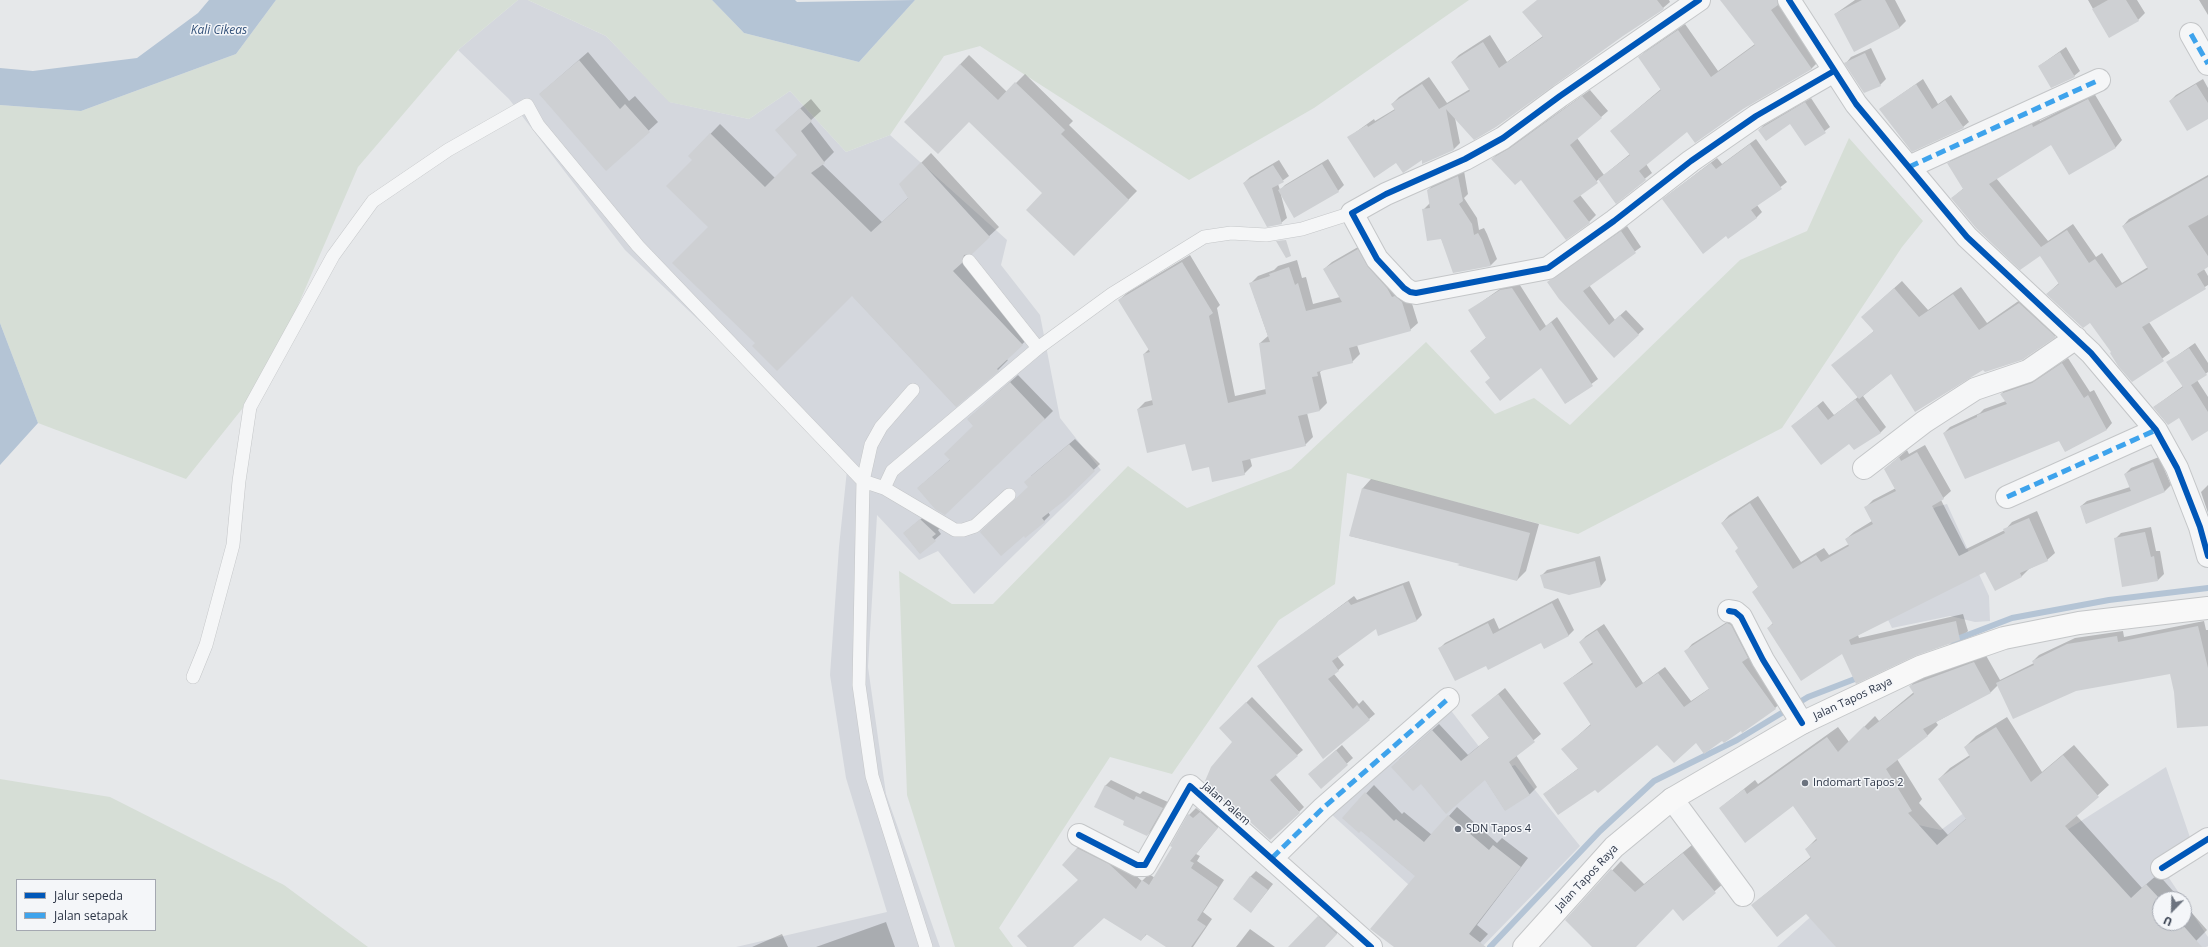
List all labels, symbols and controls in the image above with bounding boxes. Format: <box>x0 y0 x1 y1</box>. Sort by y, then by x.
water label: Kali Cikeas <box>191 24 247 38</box>
street label: Jalan Tapos Raya <box>1811 675 1895 723</box>
place label: Indomart Tapos 2 <box>1813 776 1904 790</box>
marker: Indomart Tapos 2 <box>1800 778 1810 788</box>
street label: Jalan Palem <box>1199 780 1253 828</box>
place label: SDN Tapos 4 <box>1466 822 1531 836</box>
marker: SDN Tapos 4 <box>1453 824 1463 834</box>
street label: Jalan Tapos Raya <box>1553 842 1621 914</box>
legend <box>16 879 156 931</box>
text: Jalur sepeda <box>54 887 123 904</box>
north arrow <box>2152 891 2192 931</box>
text: Jalan setapak <box>54 907 128 924</box>
text: U <box>2161 913 2174 930</box>

